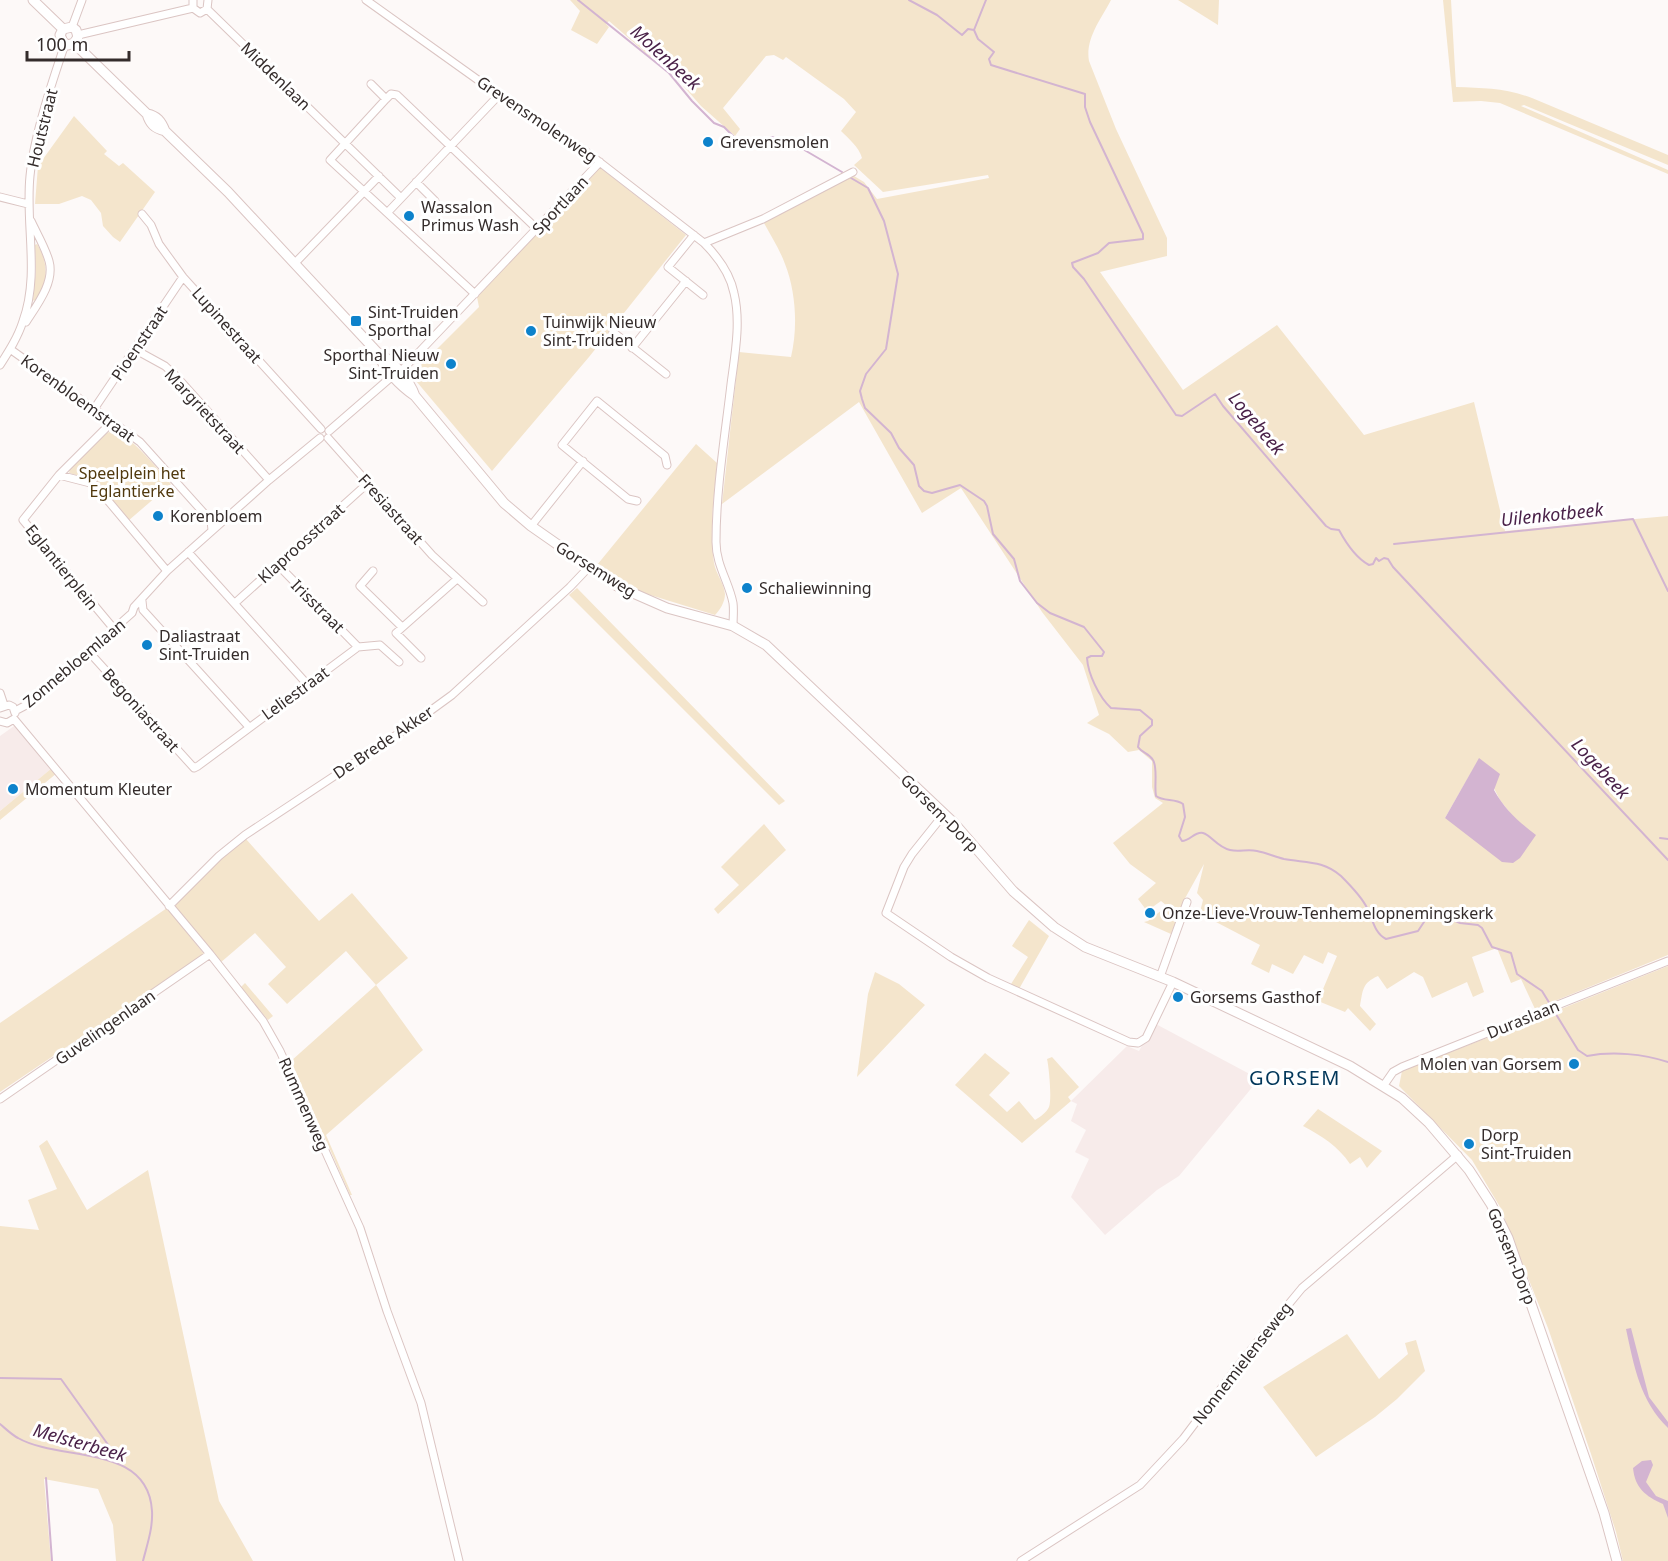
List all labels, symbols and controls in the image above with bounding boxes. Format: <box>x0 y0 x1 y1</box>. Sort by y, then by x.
water label: Molenbeek <box>626 19 707 96</box>
scale bar <box>27 24 129 62</box>
text: 100 m <box>36 32 88 56</box>
street label: Middenlaan <box>236 37 316 115</box>
street label: Grevensmolenweg <box>473 71 601 167</box>
street label: Houtstraat <box>22 86 62 170</box>
place label: Grevensmolen <box>720 131 829 153</box>
marker: Grevensmolen <box>701 135 715 149</box>
street label: Sportlaan <box>527 171 593 239</box>
place label: Wassalon Primus Wash <box>421 196 519 236</box>
marker: Wassalon Primus Wash <box>402 209 416 223</box>
street label: Lupinestraat <box>187 282 267 368</box>
street label: Pioenstraat <box>106 301 172 385</box>
place label: Sint-Truiden Sporthal <box>368 301 459 341</box>
place label: Tuinwijk Nieuw Sint-Truiden <box>543 311 657 351</box>
marker: Sint-Truiden Sporthal <box>349 314 363 328</box>
marker: Tuinwijk Nieuw Sint-Truiden <box>524 324 538 338</box>
place label: Sporthal Nieuw Sint-Truiden <box>323 344 439 384</box>
street label: Korenbloemstraat <box>17 349 140 447</box>
marker: Sporthal Nieuw Sint-Truiden <box>444 357 458 371</box>
street label: Margrietstraat <box>160 364 250 458</box>
water label: Logebeek <box>1224 386 1291 460</box>
park label: Speelplein het Eglantierke <box>79 462 186 502</box>
street label: Fresiastraat <box>353 469 429 549</box>
water label: Uilenkotbeek <box>1500 497 1605 531</box>
street label: Klaproosstraat <box>253 498 349 588</box>
place label: Korenbloem <box>170 505 262 527</box>
marker: Korenbloem <box>151 509 165 523</box>
street label: Eglantierplein <box>21 520 103 614</box>
street label: Gorsemweg <box>552 536 640 602</box>
street label: Irisstraat <box>286 574 350 638</box>
place label: Schaliewinning <box>759 577 872 599</box>
marker: Schaliewinning <box>740 581 754 595</box>
street label: Zonnebloemlaan <box>18 614 130 712</box>
place label: Daliastraat Sint-Truiden <box>159 625 250 665</box>
marker: Daliastraat Sint-Truiden <box>140 638 154 652</box>
street label: Leliestraat <box>257 661 333 725</box>
street label: Begoniastraat <box>98 663 185 757</box>
street label: De Brede Akker <box>329 700 438 784</box>
water label: Logebeek <box>1566 732 1636 805</box>
street label: Gorsem-Dorp <box>896 769 984 857</box>
place label: Momentum Kleuter <box>25 778 173 800</box>
marker: Momentum Kleuter <box>6 782 20 796</box>
place label: Onze-Lieve-Vrouw-Tenhemelopnemingskerk <box>1162 902 1494 924</box>
marker: Onze-Lieve-Vrouw-Tenhemelopnemingskerk <box>1143 906 1157 920</box>
street label: Guvelingenlaan <box>51 984 159 1070</box>
place label: Gorsems Gasthof <box>1190 986 1322 1008</box>
marker: Gorsems Gasthof <box>1171 990 1185 1004</box>
street label: Duraslaan <box>1483 994 1563 1044</box>
place label: Molen van Gorsem <box>1420 1053 1562 1075</box>
street label: Rummenweg <box>274 1054 334 1154</box>
marker: Molen van Gorsem <box>1567 1057 1581 1071</box>
district label: GORSEM <box>1249 1064 1341 1091</box>
place label: Dorp Sint-Truiden <box>1481 1124 1572 1164</box>
marker: Dorp Sint-Truiden <box>1462 1137 1476 1151</box>
street label: Gorsem-Dorp <box>1483 1204 1541 1308</box>
street label: Nonnemielenseweg <box>1187 1297 1297 1429</box>
water label: Melsterbeek <box>31 1417 130 1467</box>

